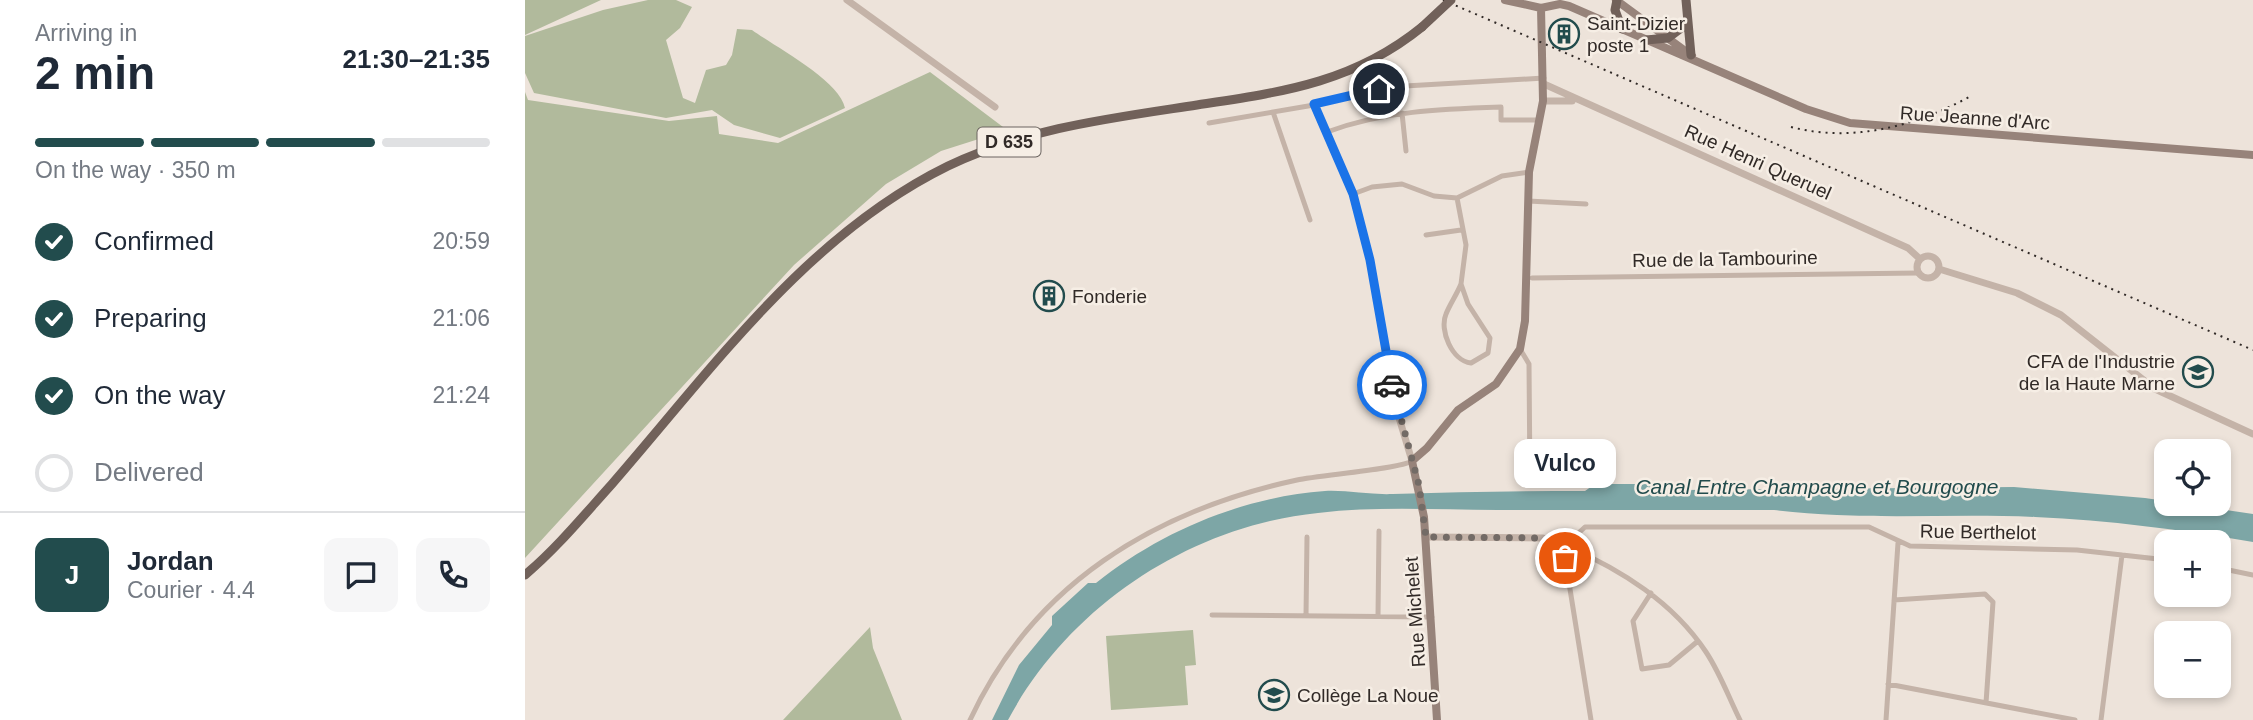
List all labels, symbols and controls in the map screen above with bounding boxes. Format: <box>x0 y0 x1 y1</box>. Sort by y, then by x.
place label: Saint-Dizier poste 1 <box>1587 13 1686 56</box>
building icon: Saint-Dizier poste 1 <box>1547 17 1581 51</box>
text: Arriving in <box>35 20 137 46</box>
text: 21:30–21:35 <box>343 44 490 74</box>
text: 2 min <box>35 47 155 99</box>
pin <box>1349 59 1409 119</box>
icon: home <box>1360 70 1398 108</box>
street label: Rue Jeanne d'Arc <box>1899 102 2051 134</box>
street label: Rue Henri Queruel <box>1681 120 1835 204</box>
road number: D 635 <box>977 127 1041 156</box>
text: On the way · 350 m <box>35 157 236 183</box>
icon: check <box>35 223 73 261</box>
text: Confirmed <box>94 226 214 256</box>
text: 20:59 <box>432 228 490 254</box>
street label: Rue de la Tambourine <box>1632 247 1818 271</box>
building icon: Fonderie <box>1032 279 1066 313</box>
place label: Fonderie <box>1072 286 1147 307</box>
icon: check <box>35 300 73 338</box>
text: Preparing <box>94 303 207 333</box>
text: 21:06 <box>432 305 490 331</box>
courier <box>1357 350 1427 420</box>
place label: CFA de l'Industrie de la Haute Marne <box>2019 351 2175 394</box>
school or university icon: CFA de l'Industrie de la Haute Marne <box>2181 355 2215 389</box>
icon: car <box>1373 366 1411 404</box>
icon: check <box>35 377 73 415</box>
text: On the way <box>94 380 226 410</box>
text: 21:24 <box>432 382 490 408</box>
callout: Vulco <box>1514 439 1616 488</box>
map controls <box>2154 439 2231 698</box>
button: locate <box>2154 439 2231 516</box>
text: Vulco <box>1534 450 1596 476</box>
text: Delivered <box>94 457 204 487</box>
water label: Canal Entre Champagne et Bourgogne <box>1635 475 1999 498</box>
street label: Rue Berthelot <box>1920 520 2037 544</box>
pin <box>1535 528 1595 588</box>
button: + <box>2154 530 2231 607</box>
button: chat <box>324 538 398 612</box>
button: phone <box>416 538 490 612</box>
icon: bag <box>1546 539 1584 577</box>
text: Jordan <box>127 546 214 576</box>
street label: Rue Michelet <box>1401 555 1429 668</box>
text: J <box>65 560 79 590</box>
text: Courier · 4.4 <box>127 577 255 603</box>
button: − <box>2154 621 2231 698</box>
school or university icon: Collège La Noue <box>1257 678 1291 712</box>
place label: Collège La Noue <box>1297 685 1439 706</box>

